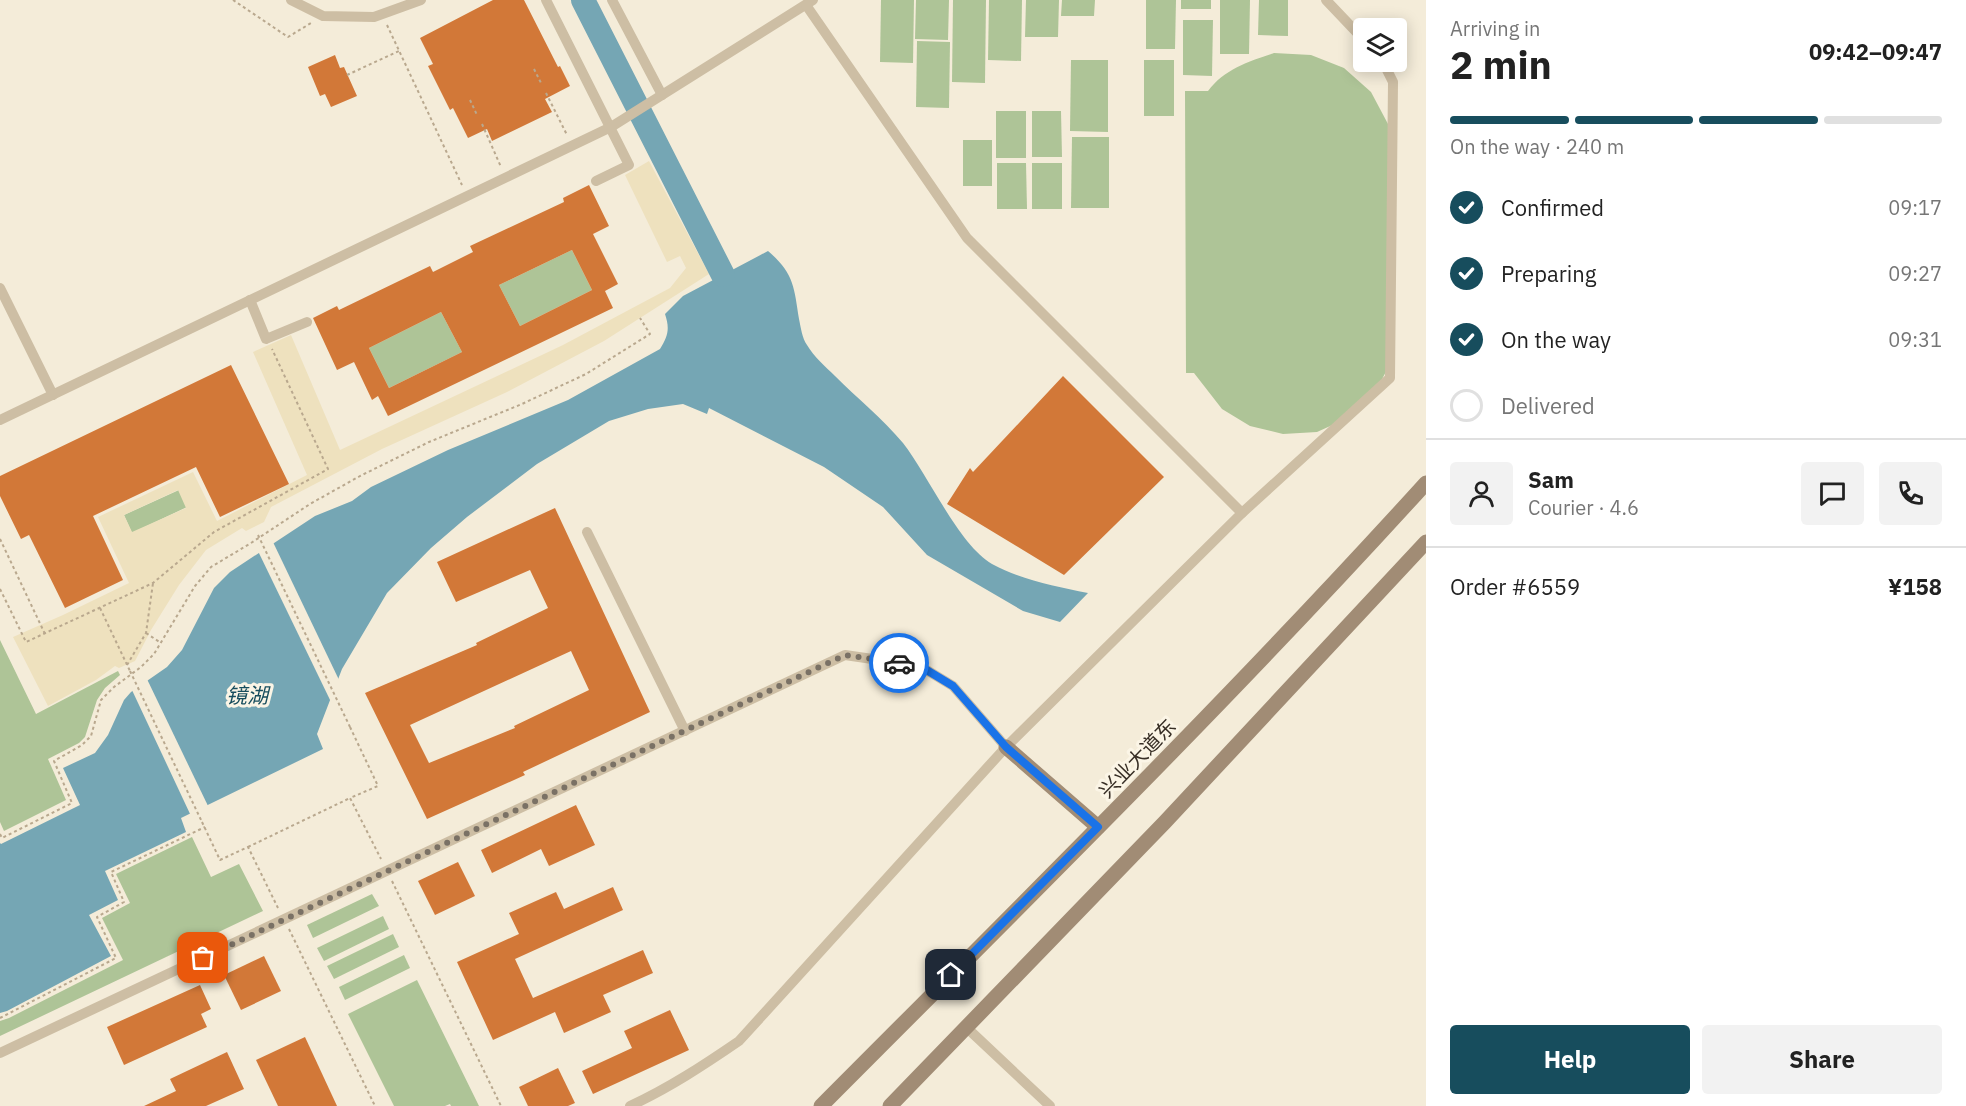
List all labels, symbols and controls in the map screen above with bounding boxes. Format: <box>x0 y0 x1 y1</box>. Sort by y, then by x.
text: Arriving in <box>1450 15 1540 42</box>
map controls <box>1353 18 1407 72</box>
button: layers <box>1353 18 1407 72</box>
text: 09:42–09:47 <box>1809 37 1942 66</box>
text: 2 min <box>1450 39 1552 90</box>
text: On the way · 240 m <box>1450 133 1624 160</box>
icon: check <box>1450 191 1483 224</box>
text: Confirmed <box>1501 193 1604 222</box>
text: 09:17 <box>1888 194 1942 221</box>
icon: check <box>1450 257 1483 290</box>
text: Preparing <box>1501 259 1596 288</box>
text: 09:27 <box>1888 260 1942 287</box>
icon: check <box>1450 323 1483 356</box>
text: On the way <box>1501 325 1611 354</box>
text: 09:31 <box>1888 326 1942 353</box>
text: Delivered <box>1501 391 1595 420</box>
button: person <box>1450 462 1513 525</box>
button: chat <box>1801 462 1864 525</box>
button: phone <box>1879 462 1942 525</box>
text: Sam <box>1528 465 1574 494</box>
text: Courier · 4.6 <box>1528 494 1639 521</box>
text: Order #6559 <box>1450 572 1580 601</box>
text: ¥158 <box>1888 572 1942 601</box>
courier <box>869 633 929 693</box>
icon: car <box>883 647 916 680</box>
water label: 镜湖 <box>226 681 271 709</box>
street label: 兴业大道东 <box>1093 713 1181 803</box>
pin <box>177 932 228 983</box>
icon: bag <box>186 941 219 974</box>
pin <box>925 949 976 1000</box>
icon: home <box>934 958 967 991</box>
button: Help <box>1450 1025 1690 1094</box>
button: Share <box>1702 1025 1942 1094</box>

